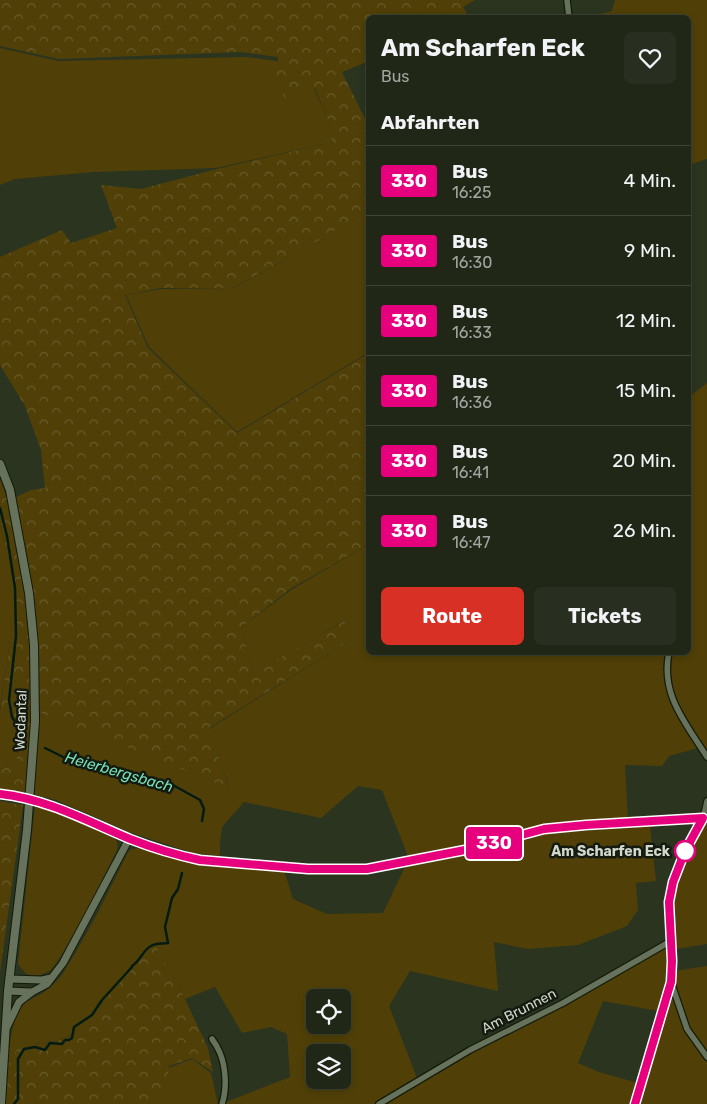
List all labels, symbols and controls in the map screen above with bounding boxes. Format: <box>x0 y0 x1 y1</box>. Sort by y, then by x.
button: heart <box>624 32 676 84</box>
text: Am Scharfen Eck <box>381 34 585 62</box>
text: Bus <box>381 67 409 86</box>
text: Abfahrten <box>381 111 479 134</box>
text: Bus <box>452 160 488 183</box>
text: 4 Min. <box>624 169 676 192</box>
text: 330 <box>391 170 427 192</box>
text: 16:25 <box>452 183 491 202</box>
text: Bus <box>452 230 488 253</box>
text: 9 Min. <box>624 239 676 262</box>
text: 330 <box>391 240 427 262</box>
text: 16:30 <box>452 253 492 272</box>
text: Bus <box>452 300 488 323</box>
text: 12 Min. <box>616 309 676 332</box>
text: 330 <box>391 310 427 332</box>
text: 16:33 <box>452 323 492 342</box>
text: Bus <box>452 370 488 393</box>
text: 15 Min. <box>616 379 676 402</box>
text: 330 <box>391 380 427 402</box>
text: 16:36 <box>452 393 492 412</box>
text: Bus <box>452 440 488 463</box>
text: 20 Min. <box>612 449 676 472</box>
text: 330 <box>391 450 427 472</box>
text: 16:41 <box>452 463 489 482</box>
text: Bus <box>452 510 488 533</box>
text: 26 Min. <box>613 519 676 542</box>
text: 330 <box>391 520 427 542</box>
text: 16:47 <box>452 533 490 552</box>
button: Route <box>381 587 524 645</box>
button: Tickets <box>534 587 676 645</box>
street label: Wodantal <box>11 690 31 750</box>
water label: Heierbergsbach <box>63 748 175 796</box>
line badge: 330 <box>465 827 523 859</box>
text: 330 <box>476 832 512 854</box>
marker: Am Scharfen Eck <box>674 840 696 862</box>
place label: Am Scharfen Eck <box>551 843 671 860</box>
street label: Am Brunnen <box>479 985 559 1037</box>
map controls <box>306 989 351 1089</box>
button: locate <box>306 989 351 1034</box>
button: layers <box>306 1044 351 1089</box>

